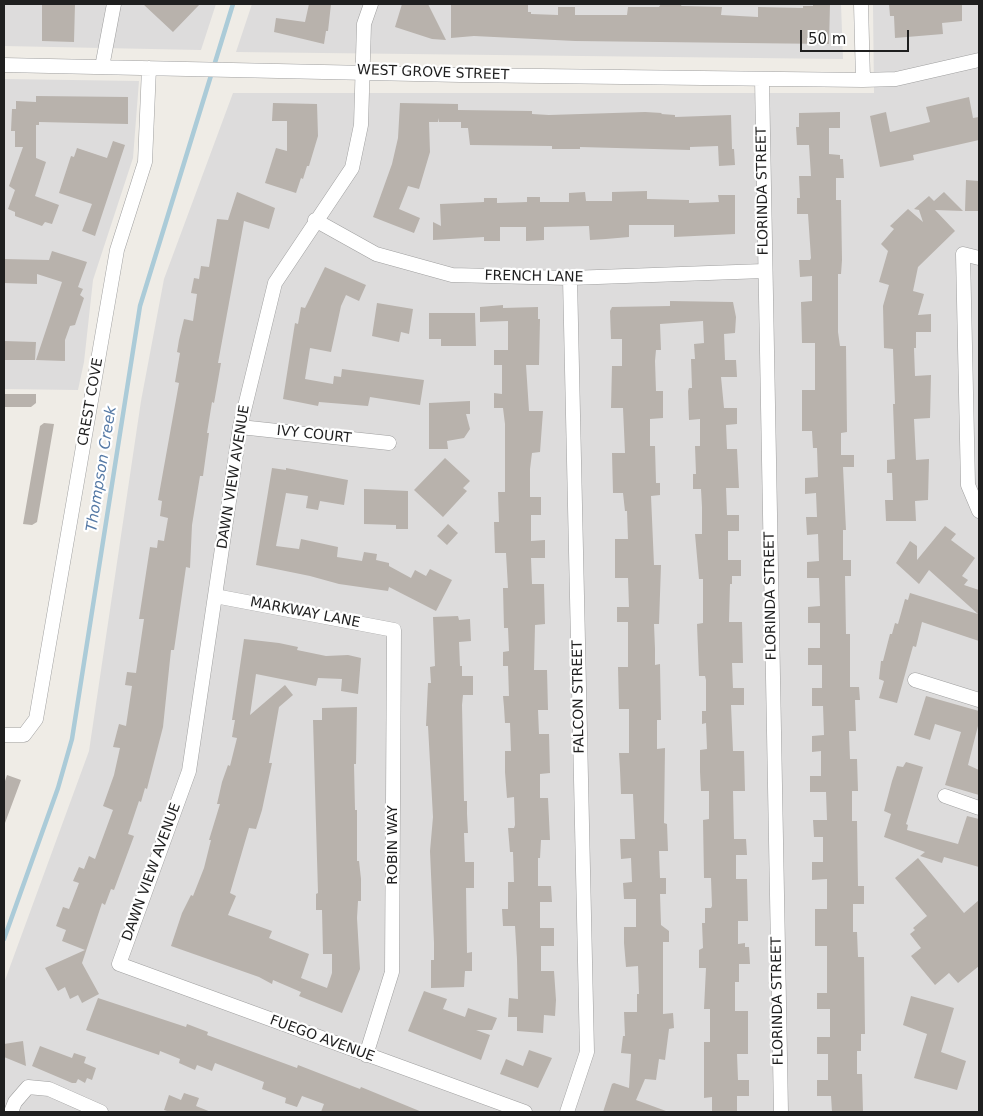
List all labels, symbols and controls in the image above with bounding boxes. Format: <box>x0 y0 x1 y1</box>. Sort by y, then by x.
scale bar <box>803 20 912 52</box>
text: 50 m <box>808 30 846 48</box>
street label: WEST GROVE STREET <box>357 62 509 84</box>
street label: FLORINDA STREET <box>753 127 773 255</box>
street label: FRENCH LANE <box>484 268 584 286</box>
street label: CREST COVE <box>75 357 107 447</box>
street label: DAWN VIEW AVENUE <box>214 404 254 550</box>
water label: Thompson Creek <box>83 405 121 533</box>
street label: IVY COURT <box>276 423 352 447</box>
street label: FLORINDA STREET <box>761 532 781 660</box>
street label: MARKWAY LANE <box>249 594 361 632</box>
street label: FALCON STREET <box>570 640 588 754</box>
street label: DAWN VIEW AVENUE <box>119 801 185 943</box>
street label: ROBIN WAY <box>385 805 401 885</box>
street label: FLORINDA STREET <box>768 937 788 1065</box>
street label: FUEGO AVENUE <box>267 1012 377 1066</box>

